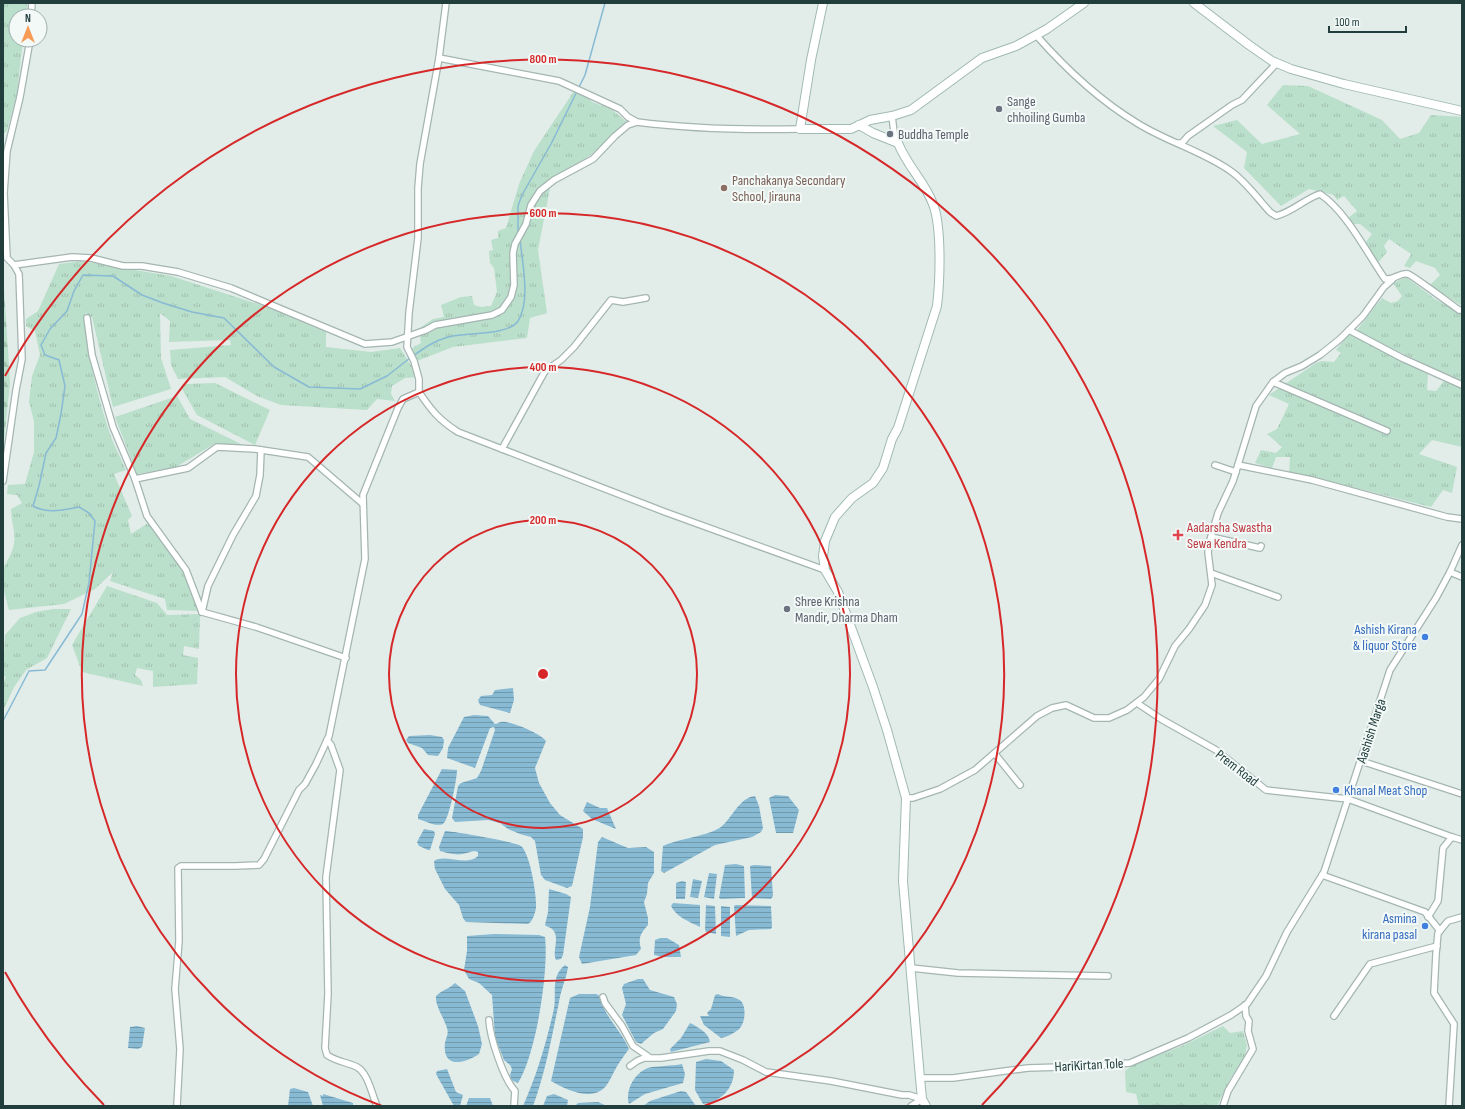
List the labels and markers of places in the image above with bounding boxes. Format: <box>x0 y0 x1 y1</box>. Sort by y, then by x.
place label: Sange chhoiling Gumba <box>1007 93 1085 126</box>
marker: Sange chhoiling Gumba <box>994 104 1004 114</box>
place label: Buddha Temple <box>898 126 969 143</box>
marker: Buddha Temple <box>885 129 895 139</box>
place label: Panchakanya Secondary School, Jirauna <box>732 172 846 205</box>
marker: Panchakanya Secondary School, Jirauna <box>719 183 729 193</box>
place label: Aadarsha Swastha Sewa Kendra <box>1186 519 1272 552</box>
marker: Aadarsha Swastha Sewa Kendra <box>1172 529 1184 541</box>
place label: Shree Krishna Mandir, Dharma Dham <box>795 593 898 626</box>
marker: Shree Krishna Mandir, Dharma Dham <box>782 604 792 614</box>
place label: Ashish Kirana & liquor Store <box>1353 621 1417 654</box>
marker: Ashish Kirana & liquor Store <box>1420 632 1430 642</box>
centre of rings <box>536 667 550 681</box>
place label: Khanal Meat Shop <box>1344 782 1428 799</box>
marker: Khanal Meat Shop <box>1331 785 1341 795</box>
place label: Asmina kirana pasal <box>1362 910 1417 943</box>
marker: Asmina kirana pasal <box>1420 921 1430 931</box>

